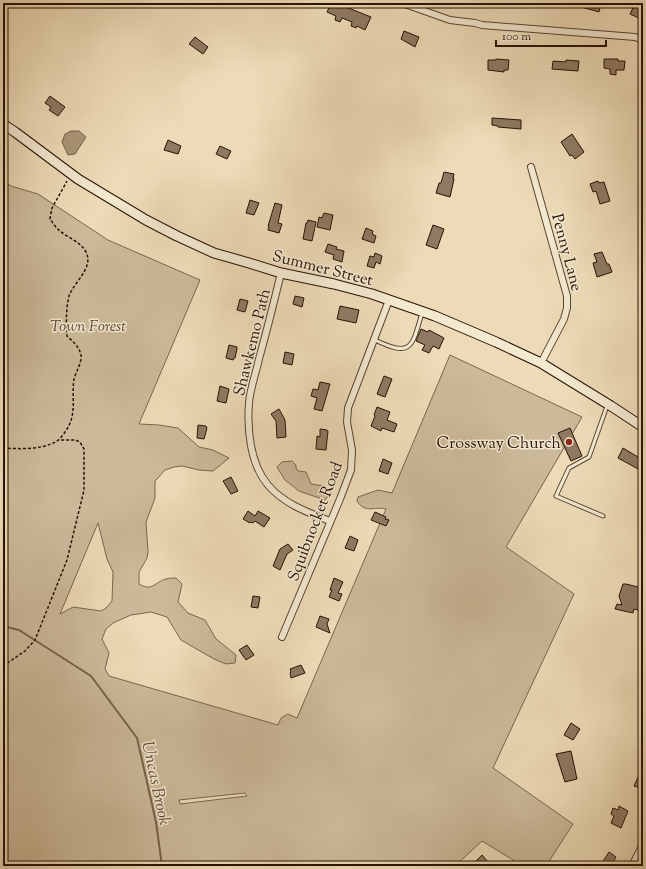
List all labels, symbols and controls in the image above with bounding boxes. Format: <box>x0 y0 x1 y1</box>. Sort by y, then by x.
scale bar <box>496 22 606 48</box>
text: 100 m <box>502 28 531 46</box>
street label: Penny Lane <box>544 211 587 294</box>
street label: Summer Street <box>270 246 376 293</box>
street label: Shawkemo Path <box>229 286 278 399</box>
park label: Town Forest <box>50 316 126 339</box>
place label: Crossway Church <box>437 433 562 456</box>
marker: Crossway Church <box>564 437 574 447</box>
street label: Squibnocket Road <box>283 459 350 585</box>
water label: Uncas Brook <box>134 739 176 828</box>

